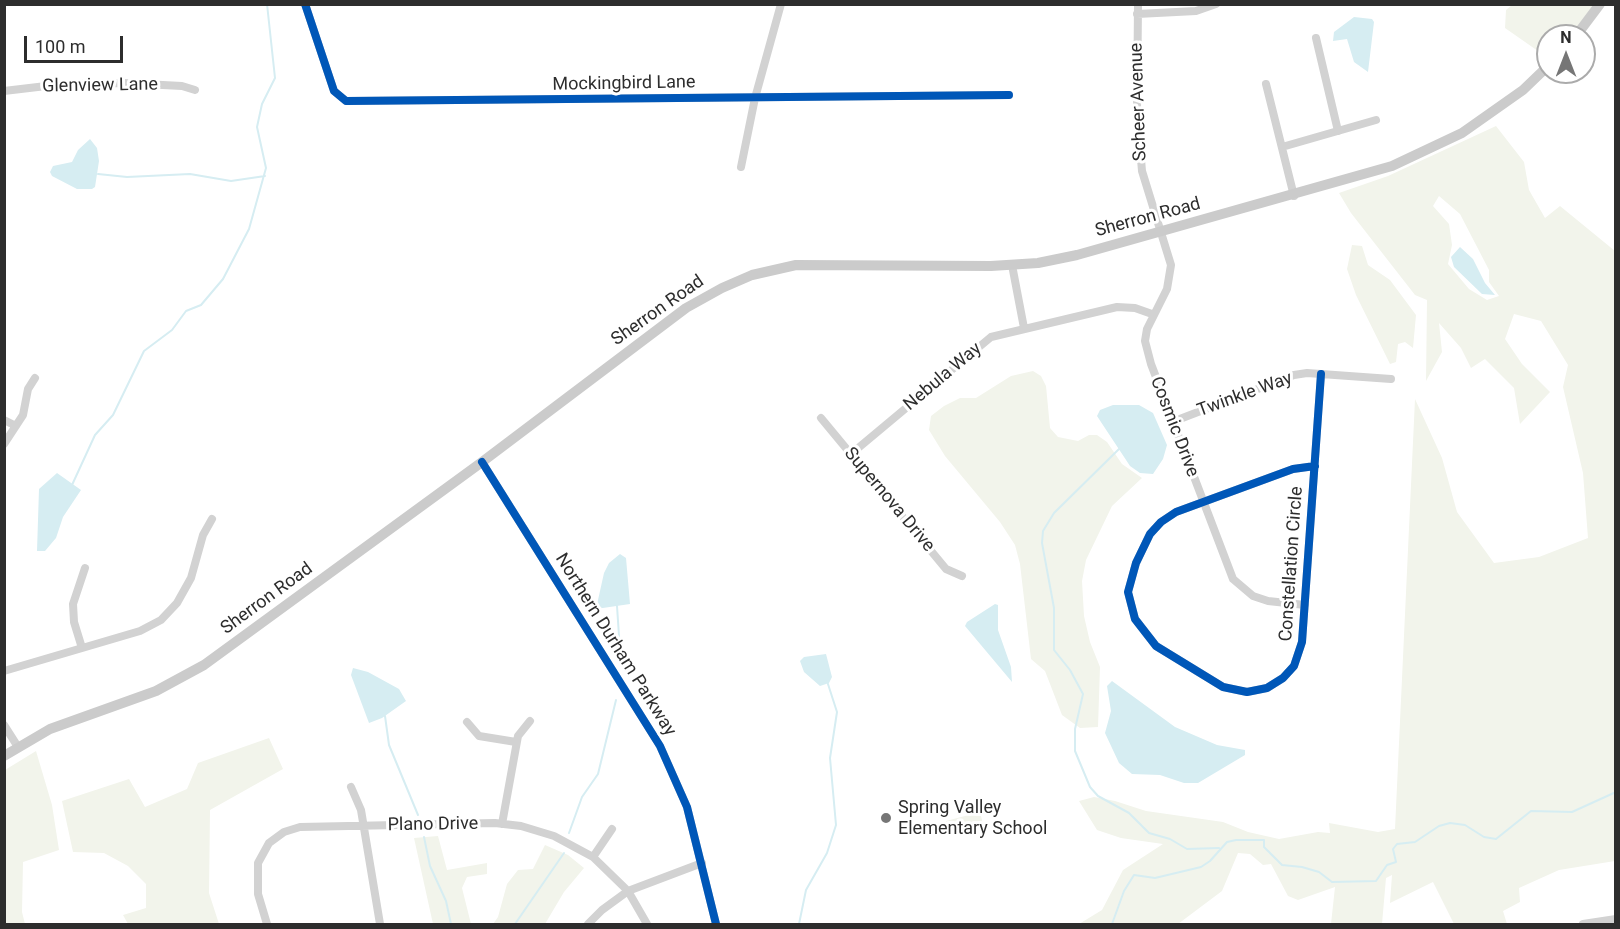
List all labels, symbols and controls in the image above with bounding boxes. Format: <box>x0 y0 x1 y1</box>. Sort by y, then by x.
scale bar <box>27 24 126 62</box>
north arrow <box>1536 24 1596 84</box>
text: N <box>1560 28 1572 47</box>
text: 100 m <box>35 36 86 57</box>
street label: Scheer Avenue <box>1126 42 1152 162</box>
street label: Mockingbird Lane <box>552 72 696 96</box>
street label: Glenview Lane <box>42 74 158 98</box>
street label: Sherron Road <box>1093 194 1203 242</box>
street label: Sherron Road <box>608 271 708 351</box>
street label: Nebula Way <box>900 338 986 416</box>
street label: Twinkle Way <box>1195 368 1295 422</box>
street label: Cosmic Drive <box>1145 374 1203 480</box>
street label: Supernova Drive <box>839 443 939 557</box>
street label: Constellation Circle <box>1276 486 1308 642</box>
street label: Northern Durham Parkway <box>550 550 680 740</box>
street label: Sherron Road <box>217 558 317 640</box>
place label: Spring Valley Elementary School <box>898 797 1047 840</box>
marker: Spring Valley Elementary School <box>879 811 893 825</box>
street label: Plano Drive <box>388 813 478 837</box>

